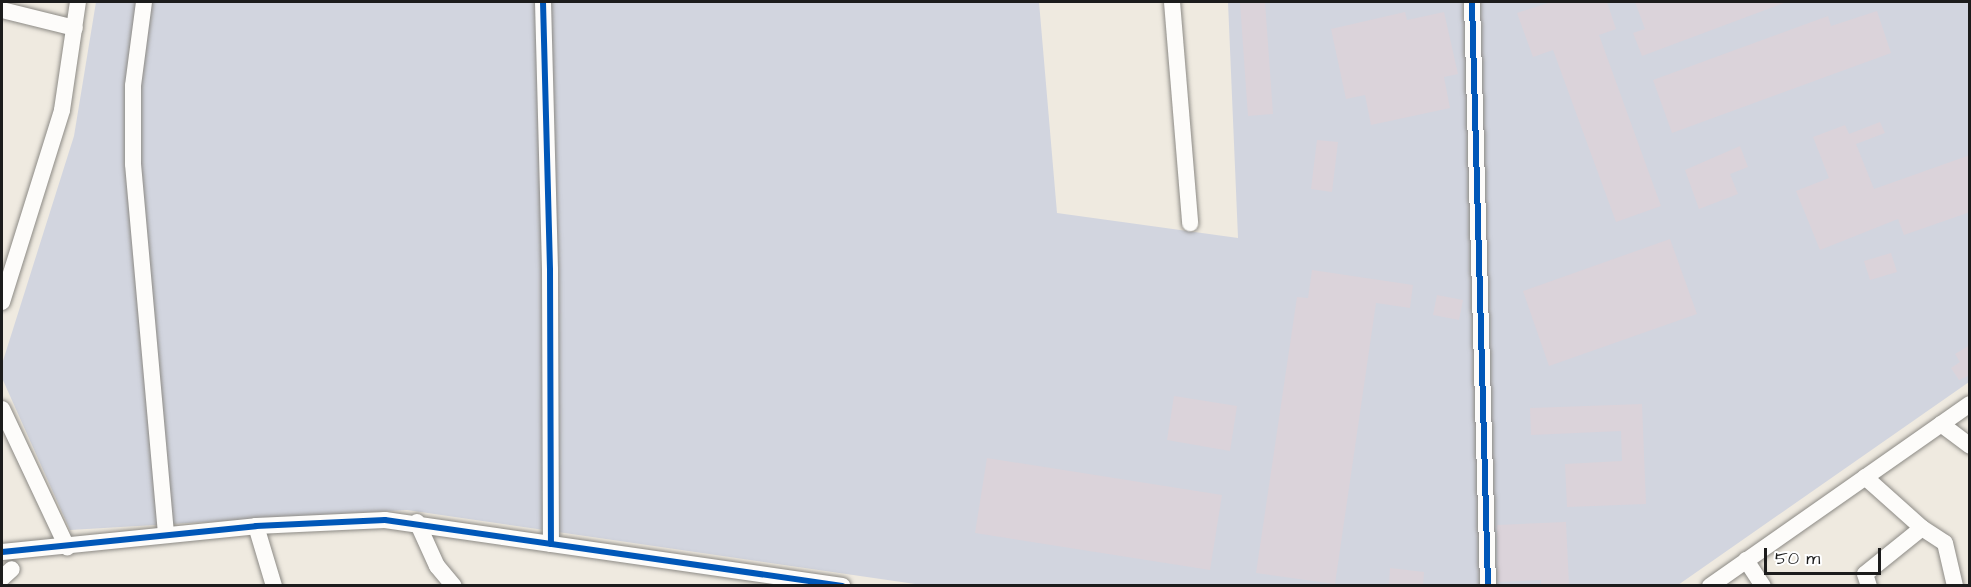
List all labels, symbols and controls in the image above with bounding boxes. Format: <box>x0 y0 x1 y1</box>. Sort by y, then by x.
scale bar <box>1767 536 1884 574</box>
text: 50 m <box>1775 546 1820 571</box>

